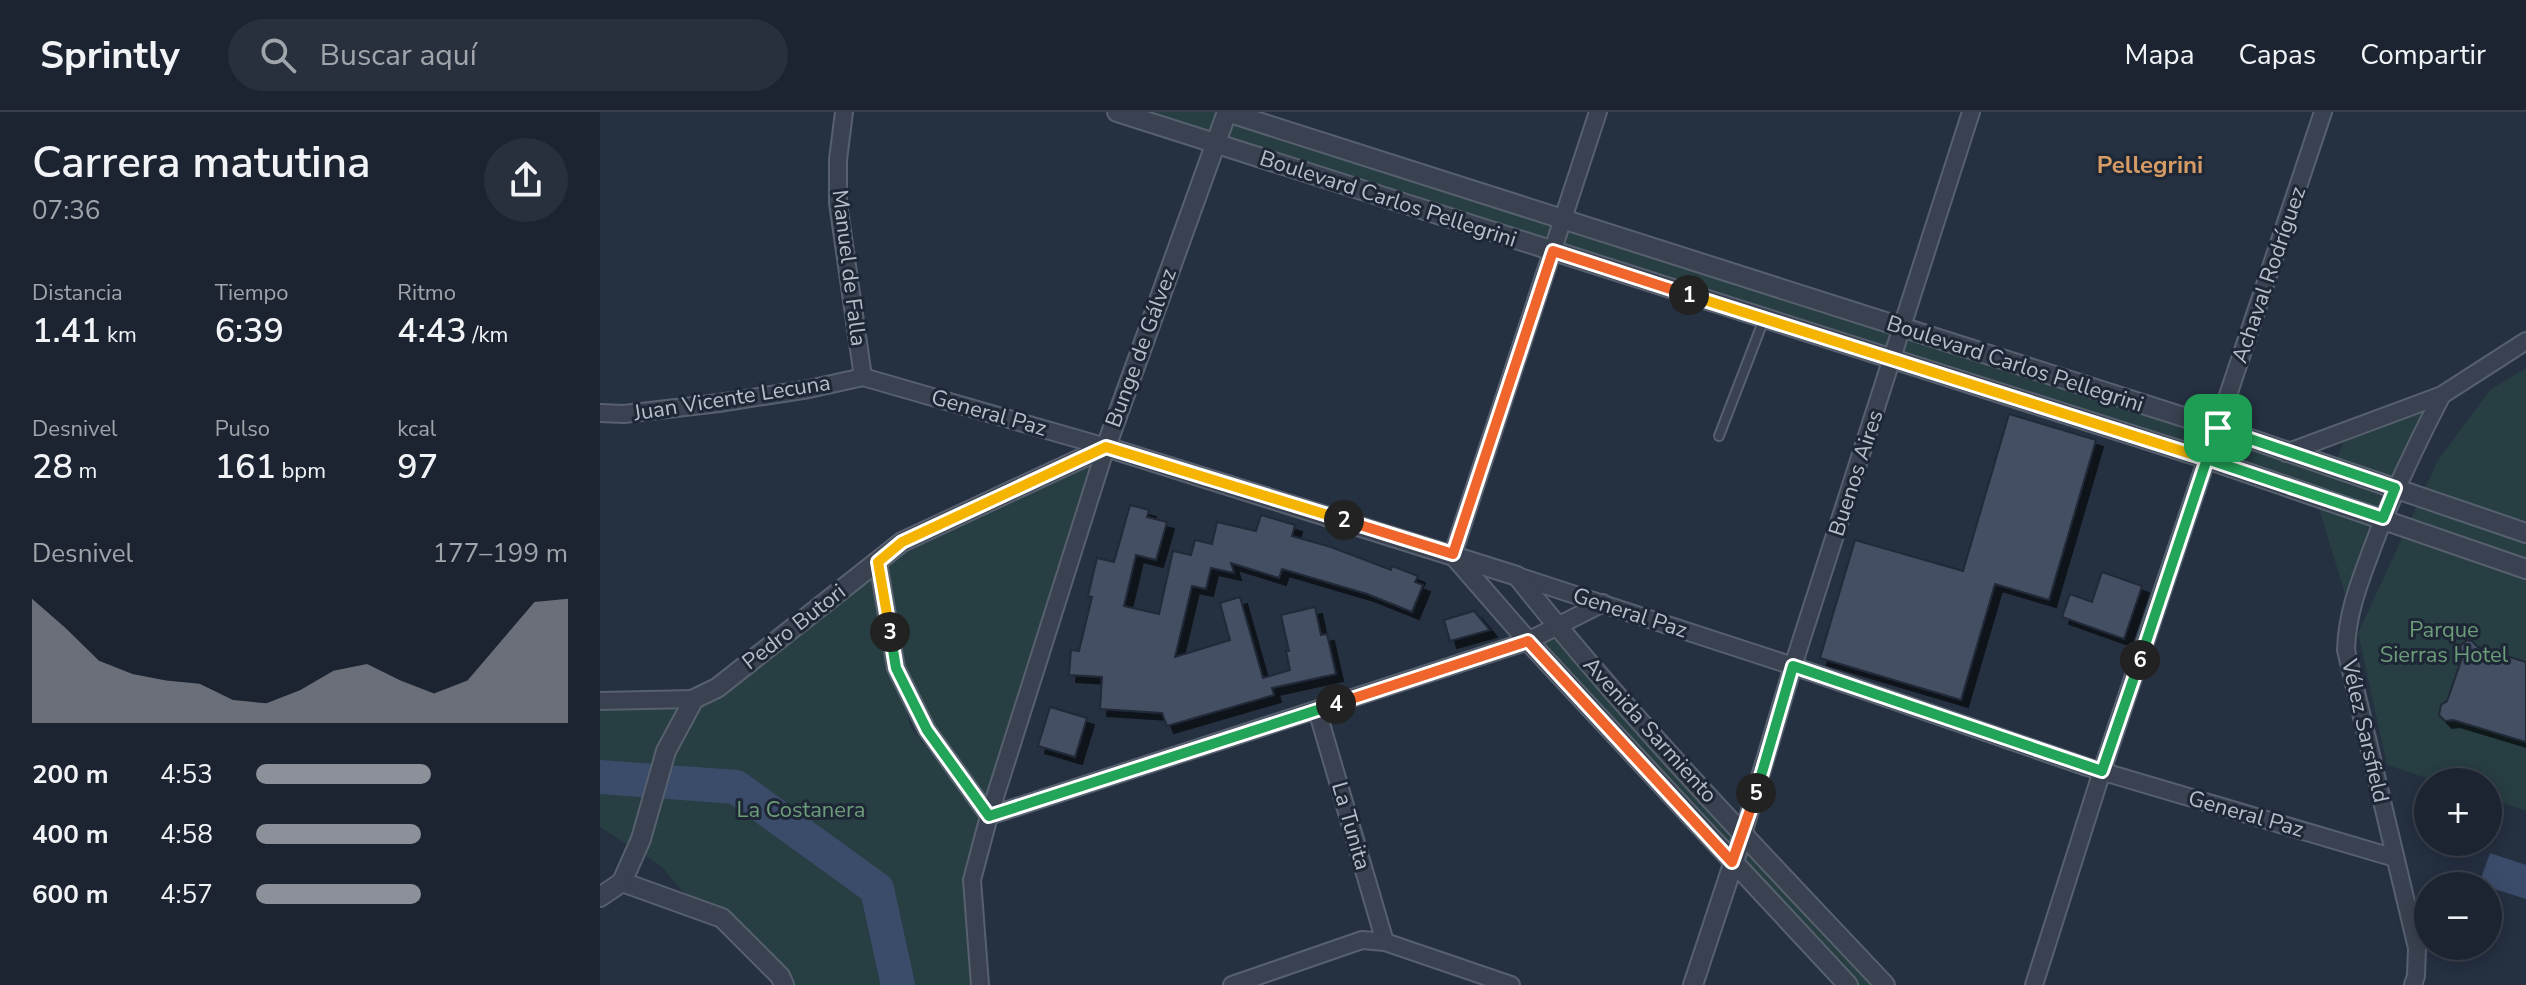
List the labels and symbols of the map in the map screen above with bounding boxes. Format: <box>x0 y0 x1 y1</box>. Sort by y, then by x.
street label: Boulevard Carlos Pellegrini <box>1256 143 1520 255</box>
district label: Pellegrini <box>2097 149 2203 181</box>
street label: Achaval Rodríguez <box>2225 183 2313 367</box>
street label: Manuel de Falla <box>825 188 873 348</box>
street label: Bunge de Gálvez <box>1098 264 1184 432</box>
pin: 1 <box>1669 275 1709 315</box>
street label: Boulevard Carlos Pellegrini <box>1883 308 2147 420</box>
street label: Juan Vicente Lecuna <box>630 368 833 429</box>
street label: General Paz <box>928 382 1050 444</box>
pin <box>2184 394 2252 462</box>
street label: Buenos Aires <box>1821 406 1891 540</box>
pin: 2 <box>1324 500 1364 540</box>
street label: Pedro Butori <box>736 577 852 677</box>
street label: General Paz <box>1569 580 1691 646</box>
pin: 3 <box>870 612 910 652</box>
park label: Parque Sierras Hotel <box>2380 615 2509 670</box>
pin: 6 <box>2120 640 2160 680</box>
street label: Avenida Sarmiento <box>1576 650 1724 810</box>
street label: Vélez Sarsfield <box>2334 655 2396 806</box>
pin: 4 <box>1316 684 1356 724</box>
pin: 5 <box>1736 773 1776 813</box>
street label: La Tunita <box>1324 779 1378 873</box>
street label: General Paz <box>2185 783 2307 845</box>
park label: La Costanera <box>737 795 866 825</box>

